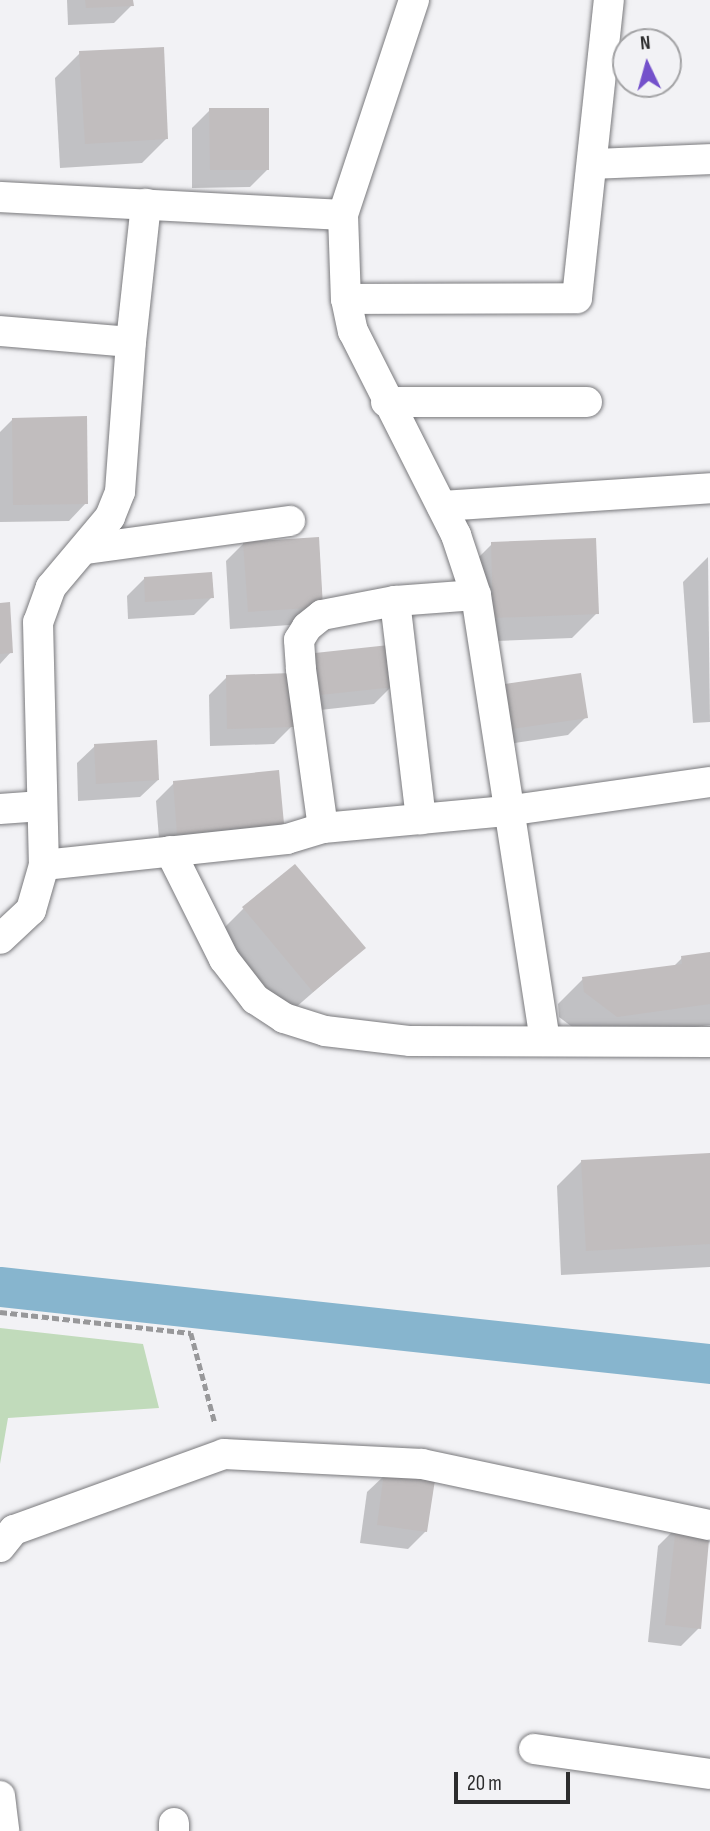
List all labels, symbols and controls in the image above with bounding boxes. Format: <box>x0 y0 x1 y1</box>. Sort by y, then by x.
north arrow <box>612 28 682 98</box>
text: N <box>639 32 651 55</box>
scale bar <box>458 1758 574 1802</box>
text: 20 m <box>467 1771 502 1796</box>

